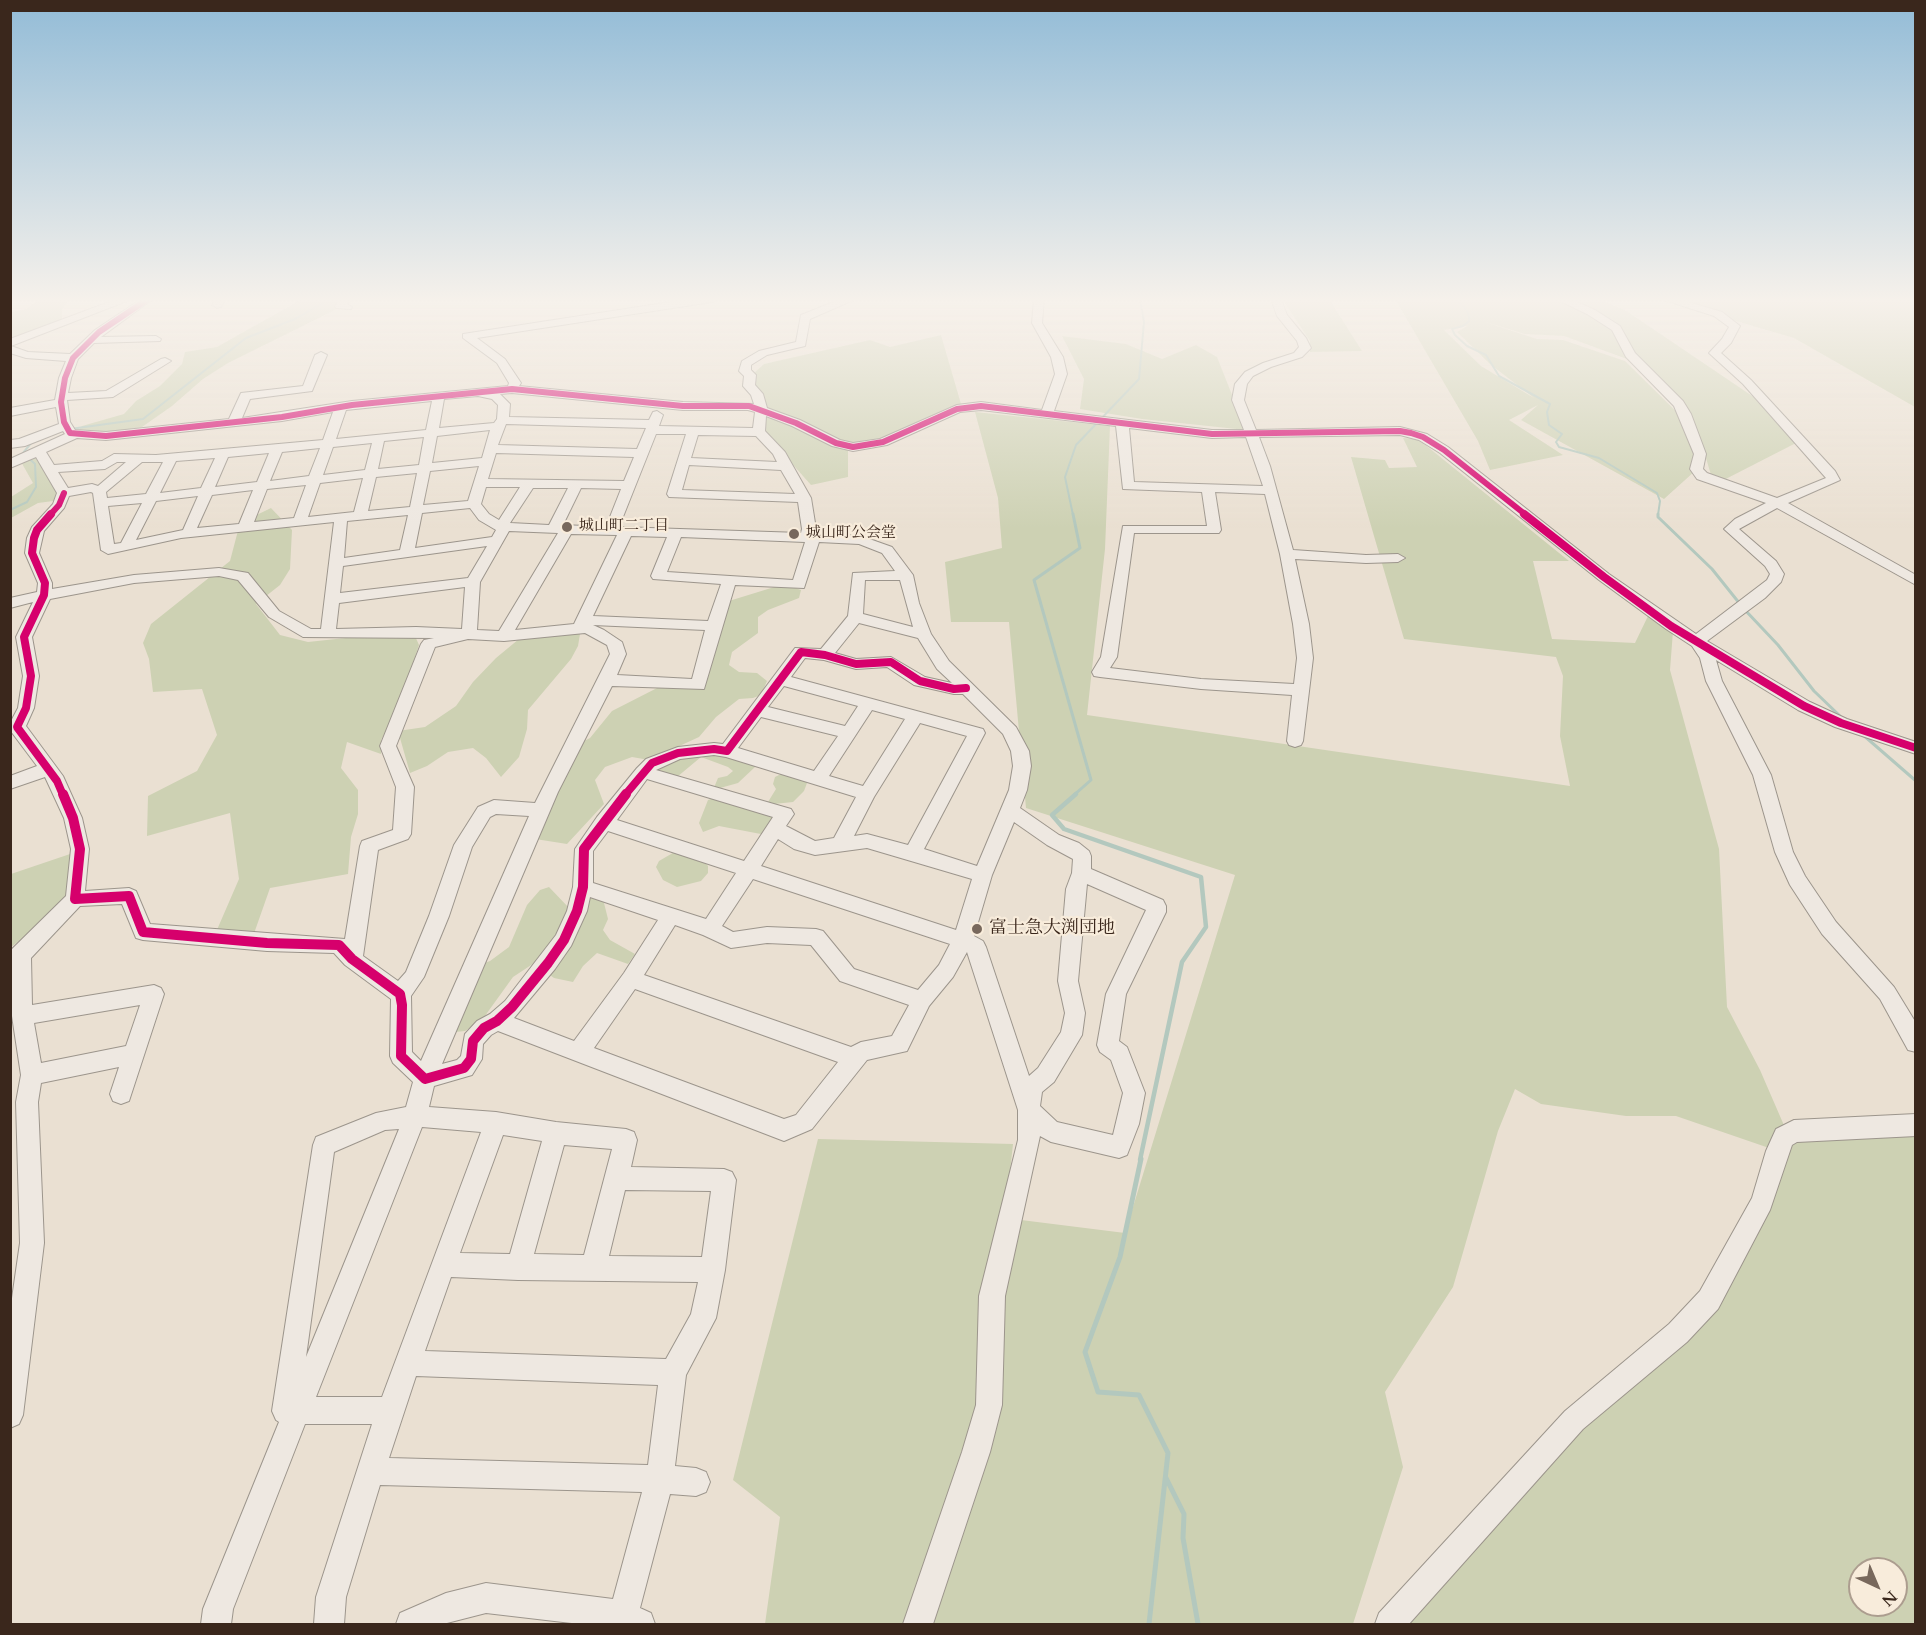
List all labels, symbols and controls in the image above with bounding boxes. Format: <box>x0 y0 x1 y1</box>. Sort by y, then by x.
place label: 城山町二丁目 <box>579 518 669 536</box>
marker: 城山町二丁目 <box>560 520 574 534</box>
place label: 城山町公会堂 <box>806 525 896 543</box>
marker: 城山町公会堂 <box>787 527 801 541</box>
place label: 富士急大渕団地 <box>989 918 1115 940</box>
marker: 富士急大渕団地 <box>970 922 984 936</box>
north arrow <box>1848 1557 1908 1617</box>
text: N <box>1876 1586 1902 1611</box>

